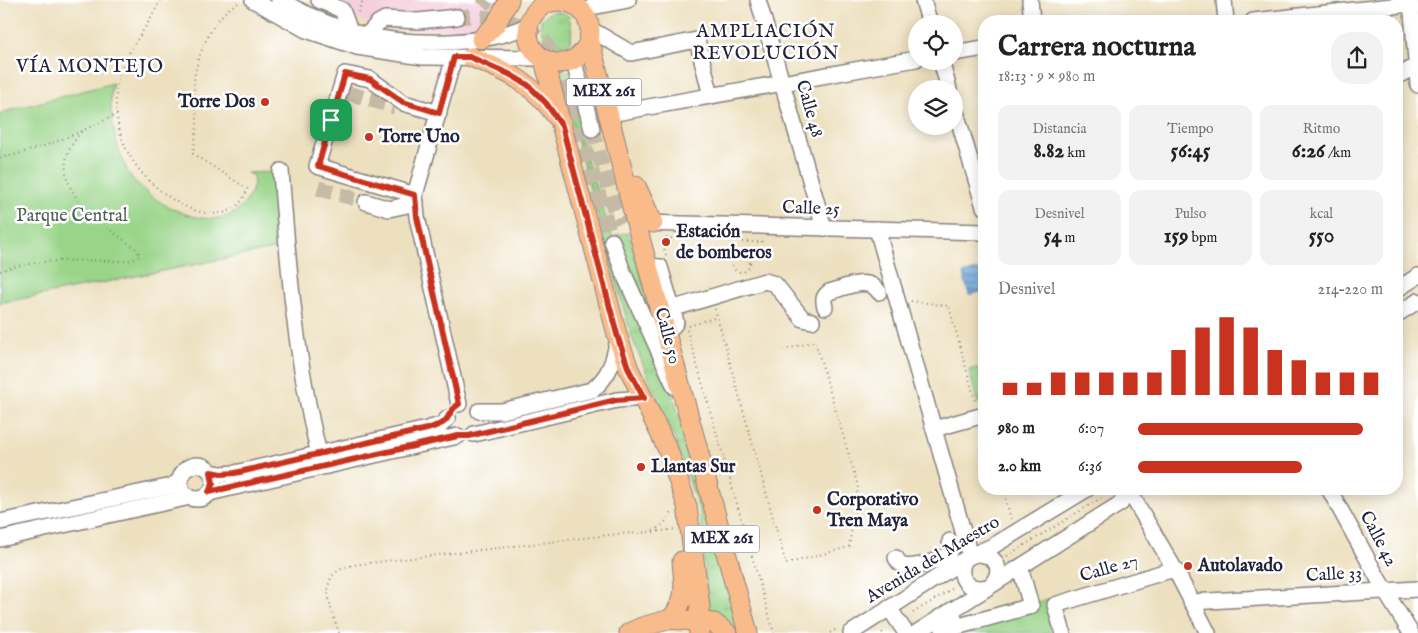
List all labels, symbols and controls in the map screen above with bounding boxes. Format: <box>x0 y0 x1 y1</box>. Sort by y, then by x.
map controls <box>908 15 963 135</box>
button: locate <box>908 15 963 70</box>
district label: AMPLIACIÓN REVOLUCIÓN <box>692 19 840 66</box>
text: Carrera nocturna <box>998 30 1195 65</box>
button: share <box>1331 32 1383 84</box>
district label: VÍA MONTEJO <box>15 54 164 79</box>
text: 18:13 · 9 × 980 m <box>998 67 1095 87</box>
road number: MEX 261 <box>566 78 642 105</box>
street label: Calle 48 <box>790 78 828 140</box>
button: layers <box>908 80 963 135</box>
place label: Torre Dos <box>177 91 256 114</box>
marker: Torre Dos <box>259 96 271 108</box>
pin <box>310 99 352 141</box>
icon: arrive <box>317 106 345 134</box>
text: Distancia <box>1032 120 1087 138</box>
text: Tiempo <box>1167 120 1214 138</box>
text: Ritmo <box>1303 120 1340 138</box>
place label: Torre Uno <box>378 126 460 149</box>
marker: Torre Uno <box>363 131 375 143</box>
text: 8.82 <box>1033 138 1064 165</box>
text: 56:45 <box>1171 138 1210 165</box>
text: 6:26 <box>1292 138 1325 165</box>
text: km <box>1064 144 1086 162</box>
text: /km <box>1325 144 1351 162</box>
street label: Calle 25 <box>782 197 841 222</box>
park label: Parque Central <box>16 205 128 228</box>
text: Desnivel <box>1034 205 1085 223</box>
text: Pulso <box>1175 205 1206 223</box>
text: kcal <box>1310 205 1333 223</box>
place label: Estación de bomberos <box>676 221 772 265</box>
text: 54 <box>1044 223 1061 250</box>
text: 159 <box>1164 223 1188 250</box>
text: 550 <box>1309 223 1334 250</box>
text: m <box>1061 229 1075 247</box>
text: bpm <box>1188 229 1217 247</box>
marker: Estación de bomberos <box>660 236 672 248</box>
text: Desnivel <box>998 280 1055 300</box>
text: 214–220 m <box>1318 280 1383 300</box>
street label: Calle 50 <box>648 305 686 367</box>
text: 980 m <box>998 419 1035 439</box>
text: 6:07 <box>1078 419 1104 439</box>
place label: Llantas Sur <box>651 456 736 479</box>
text: 2.0 km <box>998 457 1041 477</box>
text: 6:36 <box>1078 457 1102 477</box>
marker: Llantas Sur <box>635 461 647 473</box>
place label: Corporativo Tren Maya <box>826 489 919 533</box>
marker: Corporativo Tren Maya <box>811 504 823 516</box>
street label: Calle 42 <box>1354 507 1402 571</box>
street label: Avenida del Maestro <box>861 511 1004 610</box>
road number: MEX 261 <box>684 526 760 552</box>
street label: Calle 27 <box>1077 550 1141 588</box>
place label: Autolavado <box>1197 555 1283 578</box>
marker: Autolavado <box>1182 560 1194 572</box>
street label: Calle 33 <box>1305 562 1363 588</box>

